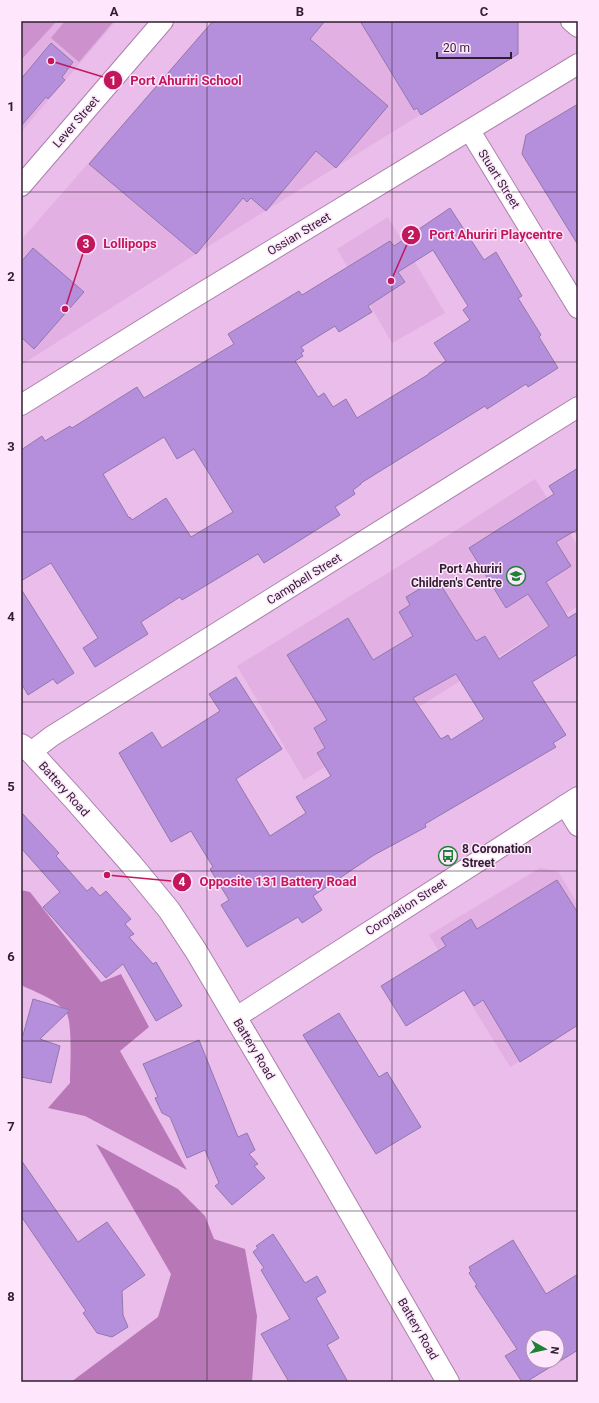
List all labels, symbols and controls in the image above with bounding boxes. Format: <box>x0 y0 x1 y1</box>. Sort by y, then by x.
text: A <box>110 4 119 19</box>
text: B <box>296 4 304 19</box>
text: C <box>480 4 489 19</box>
scale bar <box>437 34 511 60</box>
text: 20 m <box>443 41 470 55</box>
callout: Port Ahuriri School <box>103 68 250 93</box>
text: Port Ahuriri School <box>130 73 242 88</box>
text: 1 <box>110 74 116 88</box>
street label: Lever Street <box>50 93 102 151</box>
text: 1 <box>7 99 15 114</box>
street label: Stuart Street <box>475 147 523 211</box>
street label: Ossian Street <box>265 210 333 258</box>
callout: Port Ahuriri Playcentre <box>401 222 571 247</box>
text: Port Ahuriri Playcentre <box>429 227 563 242</box>
text: 2 <box>408 228 415 242</box>
callout: Lollipops <box>76 231 165 256</box>
text: Lollipops <box>103 236 157 251</box>
text: 3 <box>83 237 90 251</box>
text: 2 <box>7 269 15 284</box>
text: 3 <box>7 439 15 454</box>
street label: Campbell Street <box>264 550 344 608</box>
place label: Port Ahuriri Children's Centre <box>411 562 503 590</box>
school or university icon: Port Ahuriri Children's Centre <box>505 565 527 587</box>
text: 4 <box>7 609 15 624</box>
street label: Battery Road <box>36 759 92 819</box>
text: 5 <box>7 779 15 794</box>
place label: 8 Coronation Street <box>462 842 532 870</box>
bus stop icon: 8 Coronation Street <box>437 845 459 867</box>
callout: Opposite 131 Battery Road <box>172 869 365 894</box>
text: Opposite 131 Battery Road <box>200 874 356 889</box>
text: 4 <box>179 875 186 889</box>
street label: Coronation Street <box>363 876 449 938</box>
text: 6 <box>7 949 15 964</box>
street label: Battery Road <box>230 1016 278 1082</box>
text: 7 <box>7 1119 15 1134</box>
text: 8 <box>7 1289 15 1304</box>
street label: Battery Road <box>395 1296 441 1362</box>
north arrow <box>525 1329 565 1369</box>
text: N <box>547 1346 561 1355</box>

